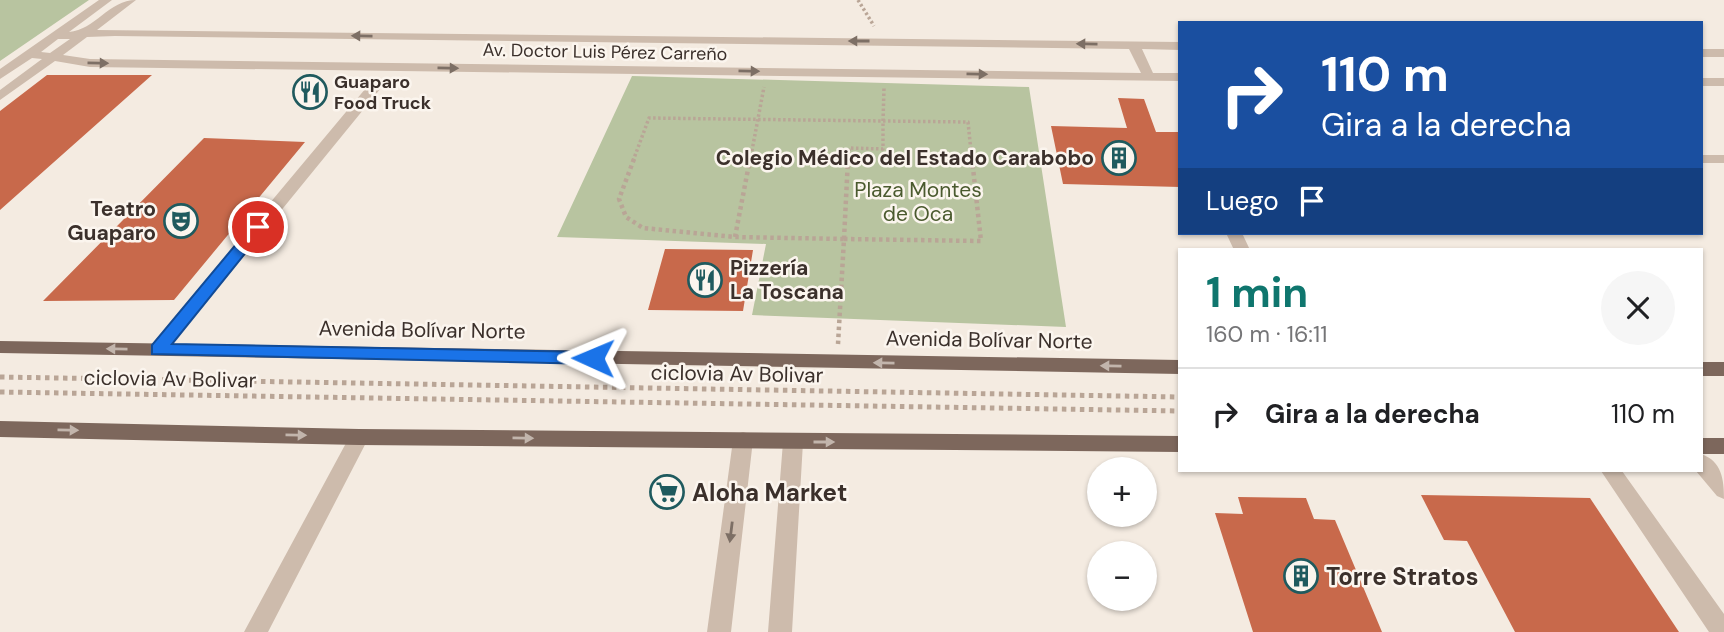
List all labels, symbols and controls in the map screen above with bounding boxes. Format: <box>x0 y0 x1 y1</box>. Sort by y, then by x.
one-way arrow <box>351 30 373 42</box>
one-way arrow <box>848 35 870 47</box>
street label: Av. Doctor Luis Pérez Carreño <box>482 38 728 66</box>
one-way arrow <box>1076 39 1098 50</box>
text: 110 m <box>1321 42 1449 106</box>
icon: right <box>1206 49 1297 140</box>
one-way arrow <box>87 58 109 69</box>
one-way arrow <box>437 62 459 74</box>
one-way arrow <box>738 65 760 77</box>
one-way arrow <box>966 68 988 80</box>
place label: Guaparo Food Truck <box>334 70 432 115</box>
restaurant icon: Guaparo Food Truck <box>291 73 329 111</box>
text: Gira a la derecha <box>1321 104 1571 146</box>
building icon: Colegio Médico del Estado Carabobo <box>1100 139 1138 177</box>
place label: Colegio Médico del Estado Carabobo <box>716 144 1094 172</box>
park label: Plaza Montes de Oca <box>854 176 982 228</box>
icon: arrive <box>1293 182 1331 220</box>
text: Luego <box>1206 184 1279 218</box>
place label: Teatro Guaparo <box>67 195 156 247</box>
pin <box>228 197 288 257</box>
theatre icon: Teatro Guaparo <box>162 202 200 240</box>
icon: arrive <box>239 208 277 246</box>
place label: Pizzería La Toscana <box>730 254 844 306</box>
restaurant icon: Pizzería La Toscana <box>686 261 724 299</box>
text: 1 min <box>1206 265 1308 320</box>
button: close <box>1601 271 1675 345</box>
street label: Avenida Bolívar Norte <box>318 314 526 346</box>
text: 160 m · 16:11 <box>1206 319 1327 349</box>
position arrow <box>556 321 630 395</box>
street label: Avenida Bolívar Norte <box>885 324 1093 356</box>
one-way arrow <box>106 343 128 355</box>
one-way arrow <box>873 357 895 369</box>
street label: ciclovia Av Bolivar <box>650 358 824 390</box>
one-way arrow <box>1100 360 1122 372</box>
street label: ciclovia Av Bolivar <box>83 363 257 395</box>
icon: right <box>1206 395 1244 433</box>
text: Gira a la derecha <box>1265 397 1480 431</box>
text: 110 m <box>1611 397 1675 431</box>
one-way arrow <box>57 424 79 436</box>
one-way arrow <box>285 430 307 441</box>
one-way arrow <box>512 432 534 444</box>
one-way arrow <box>813 436 835 448</box>
map controls <box>1087 457 1157 611</box>
button: + <box>1087 457 1157 527</box>
supermarket icon: Aloha Market <box>648 473 686 511</box>
place label: Aloha Market <box>692 477 847 508</box>
one-way arrow <box>726 522 737 544</box>
button: − <box>1087 541 1157 611</box>
building icon: Torre Stratos <box>1282 557 1320 595</box>
place label: Torre Stratos <box>1326 561 1478 592</box>

